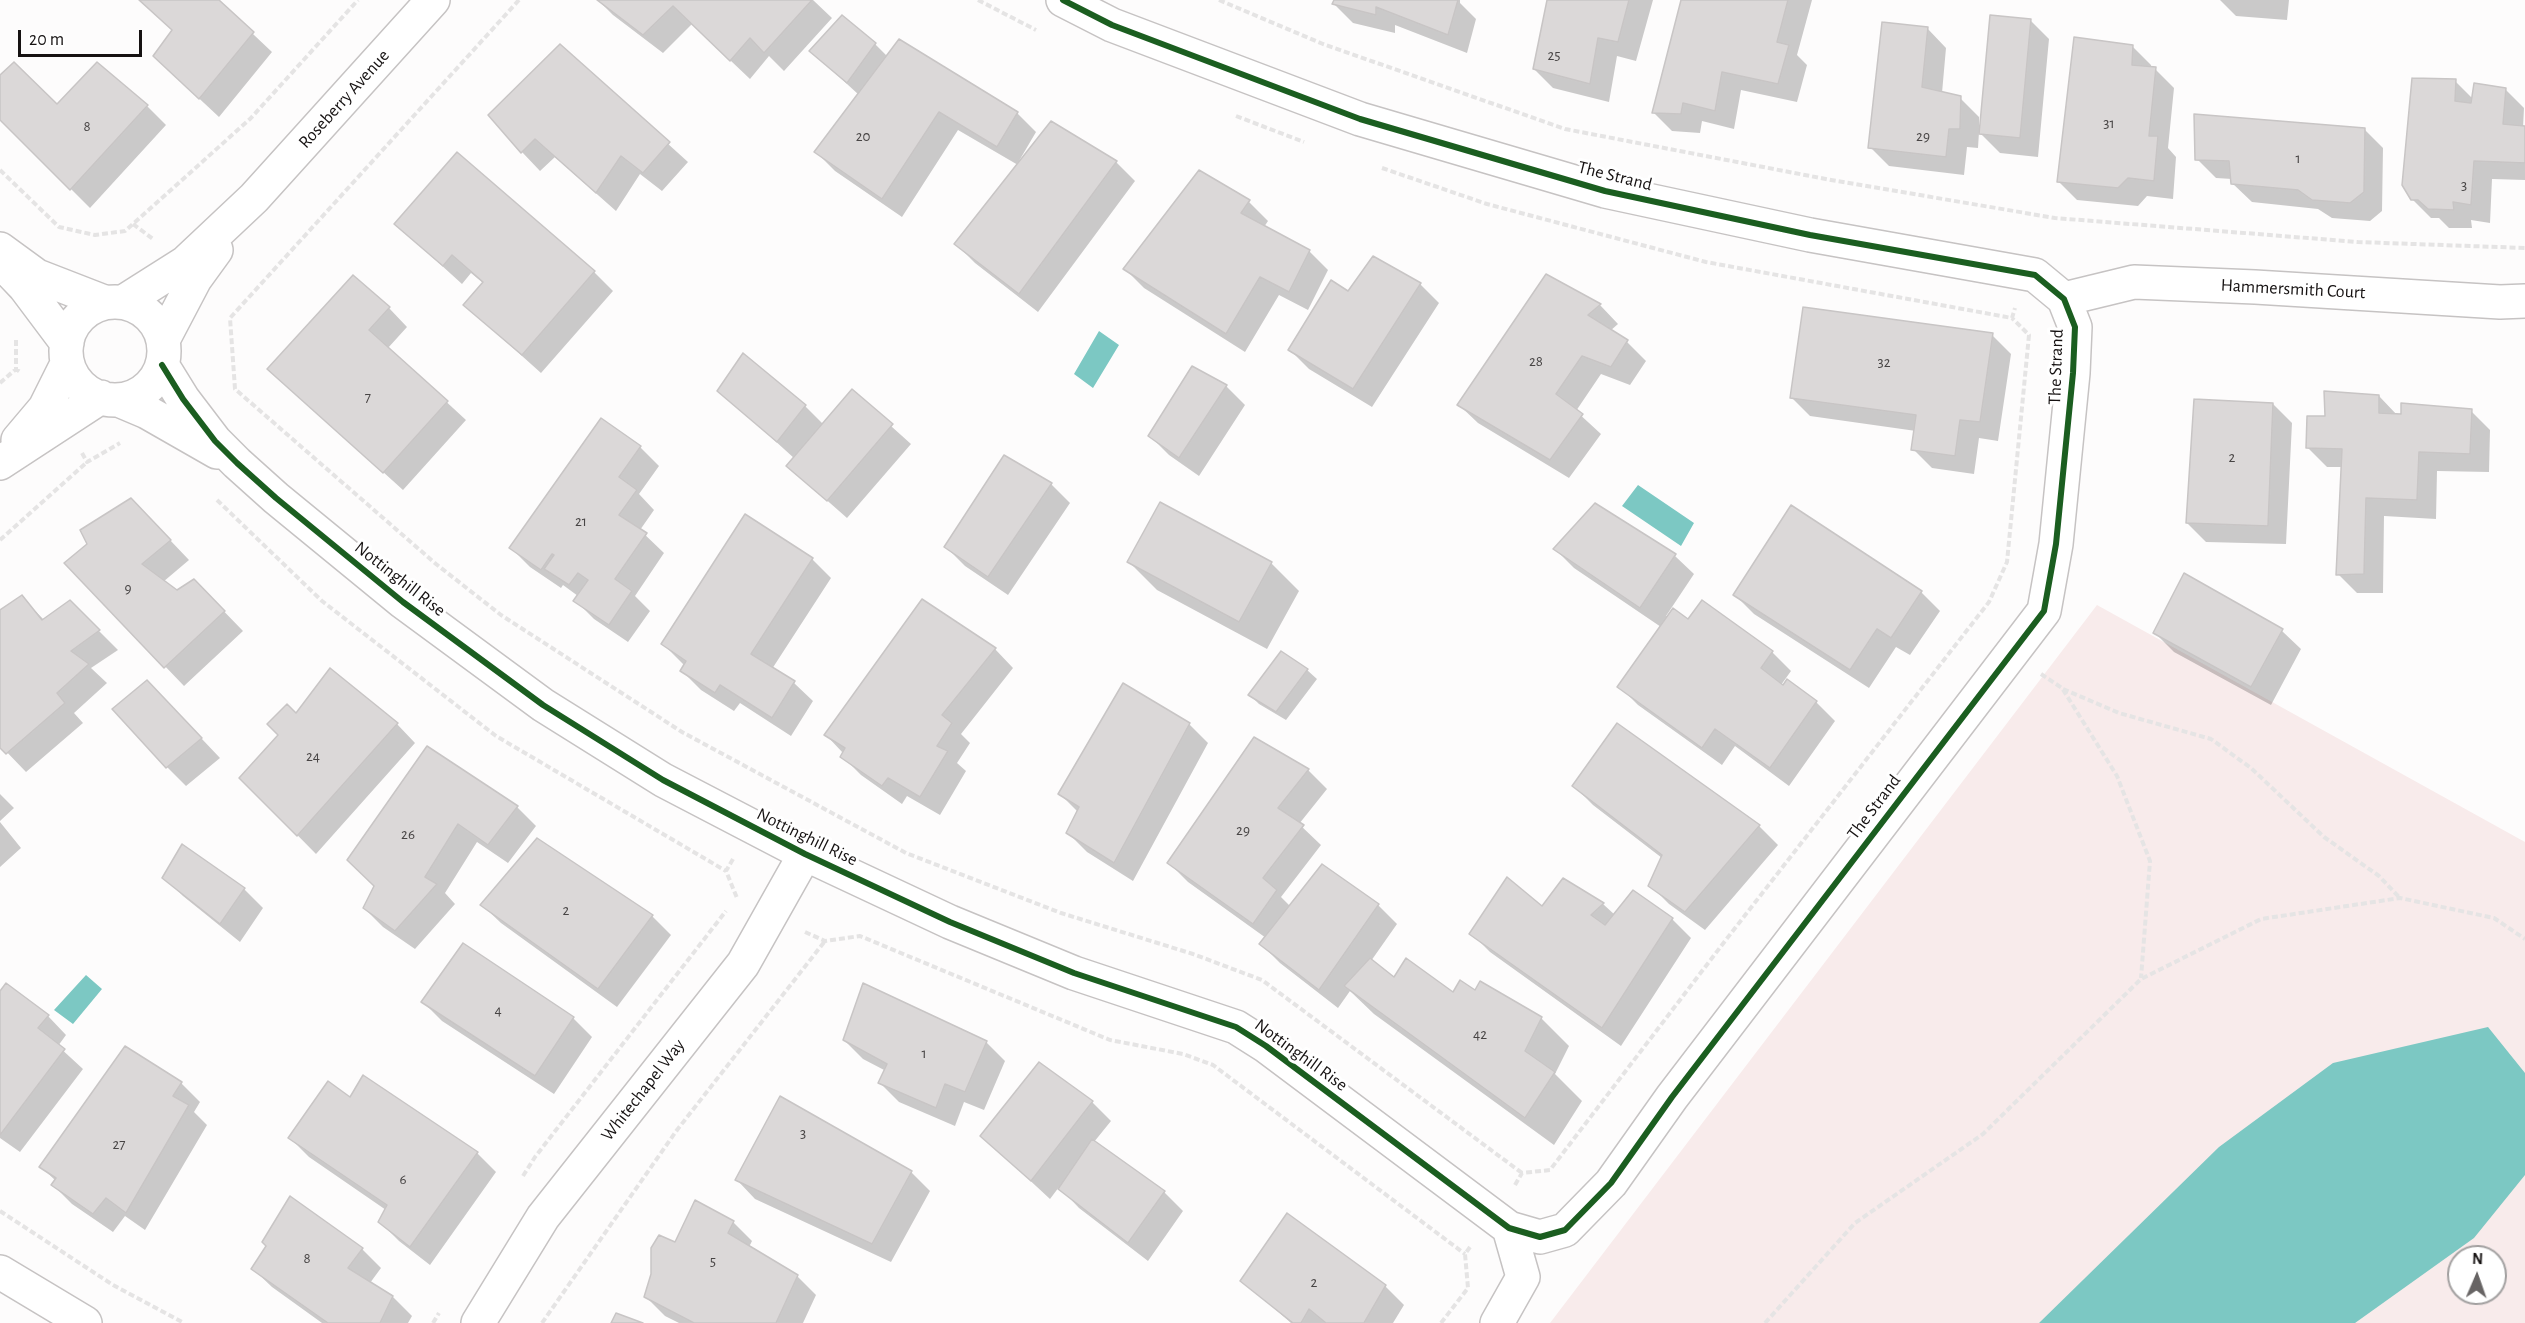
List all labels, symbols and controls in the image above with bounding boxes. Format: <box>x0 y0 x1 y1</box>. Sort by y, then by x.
scale bar <box>21 18 146 56</box>
text: 20 m <box>29 31 64 49</box>
street label: Roseberry Avenue <box>294 45 394 153</box>
house number: 25 <box>1547 46 1561 64</box>
house number: 31 <box>2103 114 2115 132</box>
house number: 8 <box>83 117 91 135</box>
house number: 20 <box>856 127 870 145</box>
house number: 29 <box>1916 127 1930 145</box>
house number: 1 <box>2295 149 2301 167</box>
street label: The Strand <box>1576 156 1654 196</box>
house number: 3 <box>2461 176 2467 194</box>
street label: Hammersmith Court <box>2220 274 2366 304</box>
street label: The Strand <box>2044 329 2068 405</box>
house number: 28 <box>1529 352 1543 370</box>
house number: 32 <box>1877 353 1891 371</box>
house number: 7 <box>365 388 371 406</box>
house number: 2 <box>2229 448 2235 466</box>
house number: 21 <box>575 512 587 530</box>
street label: Nottinghill Rise <box>350 537 450 621</box>
house number: 9 <box>124 579 132 597</box>
house number: 24 <box>306 747 320 765</box>
street label: The Strand <box>1843 770 1905 844</box>
street label: Nottinghill Rise <box>753 803 861 871</box>
house number: 29 <box>1236 821 1250 839</box>
house number: 26 <box>401 825 415 843</box>
house number: 2 <box>563 901 569 919</box>
house number: 4 <box>494 1001 502 1019</box>
street label: Nottinghill Rise <box>1250 1014 1352 1096</box>
house number: 42 <box>1473 1025 1487 1043</box>
street label: Whitechapel Way <box>596 1035 690 1145</box>
house number: 1 <box>921 1044 927 1062</box>
house number: 3 <box>800 1124 806 1142</box>
house number: 27 <box>112 1135 126 1153</box>
house number: 6 <box>399 1170 407 1188</box>
north arrow <box>2447 1245 2507 1305</box>
house number: 8 <box>303 1249 311 1267</box>
text: N <box>2472 1251 2483 1267</box>
house number: 5 <box>710 1252 716 1270</box>
house number: 2 <box>1311 1273 1317 1291</box>

